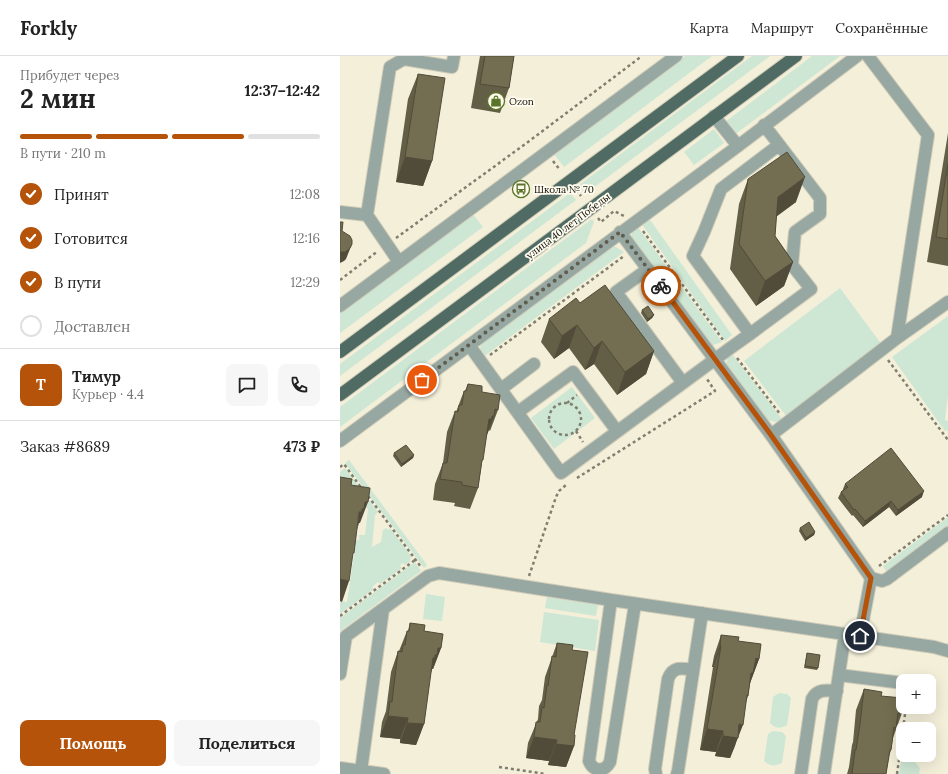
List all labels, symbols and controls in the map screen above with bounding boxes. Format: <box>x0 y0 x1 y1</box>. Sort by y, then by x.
text: Forkly <box>20 16 77 40</box>
text: Карта <box>689 19 729 37</box>
text: Маршрут <box>751 19 813 37</box>
text: Сохранённые <box>835 19 928 37</box>
text: Прибудет через <box>20 67 119 84</box>
text: 12:37–12:42 <box>245 81 320 100</box>
text: 2 мин <box>20 82 96 115</box>
shop icon: Ozon <box>486 91 506 111</box>
place label: Ozon <box>509 95 534 108</box>
text: В пути · 210 m <box>20 145 106 162</box>
bus stop icon: Школа № 70 <box>511 179 531 199</box>
icon: check <box>20 183 42 205</box>
place label: Школа № 70 <box>534 183 594 196</box>
text: Принят <box>54 185 109 204</box>
text: 12:08 <box>290 186 320 203</box>
street label: улица 40 лет Победы <box>523 190 613 262</box>
icon: check <box>20 227 42 249</box>
text: Готовится <box>54 229 128 248</box>
text: 12:16 <box>293 230 320 247</box>
courier <box>641 266 681 306</box>
icon: check <box>20 271 42 293</box>
text: В пути <box>54 273 101 292</box>
text: 12:29 <box>291 274 320 291</box>
icon: bike <box>650 275 672 297</box>
text: Доставлен <box>54 317 130 336</box>
pin <box>405 363 439 397</box>
button: chat <box>226 364 268 406</box>
button: phone <box>278 364 320 406</box>
text: Тимур <box>72 367 121 386</box>
icon: bag <box>411 369 433 391</box>
text: Т <box>36 375 46 394</box>
text: Курьер · 4.4 <box>72 386 144 403</box>
text: Заказ #8689 <box>20 437 110 456</box>
text: 473 ₽ <box>283 437 320 456</box>
pin <box>843 619 877 653</box>
icon: home <box>849 625 871 647</box>
map controls <box>896 674 936 762</box>
button: + <box>896 674 936 714</box>
button: Помощь <box>20 720 166 766</box>
button: Поделиться <box>174 720 320 766</box>
button: − <box>896 722 936 762</box>

